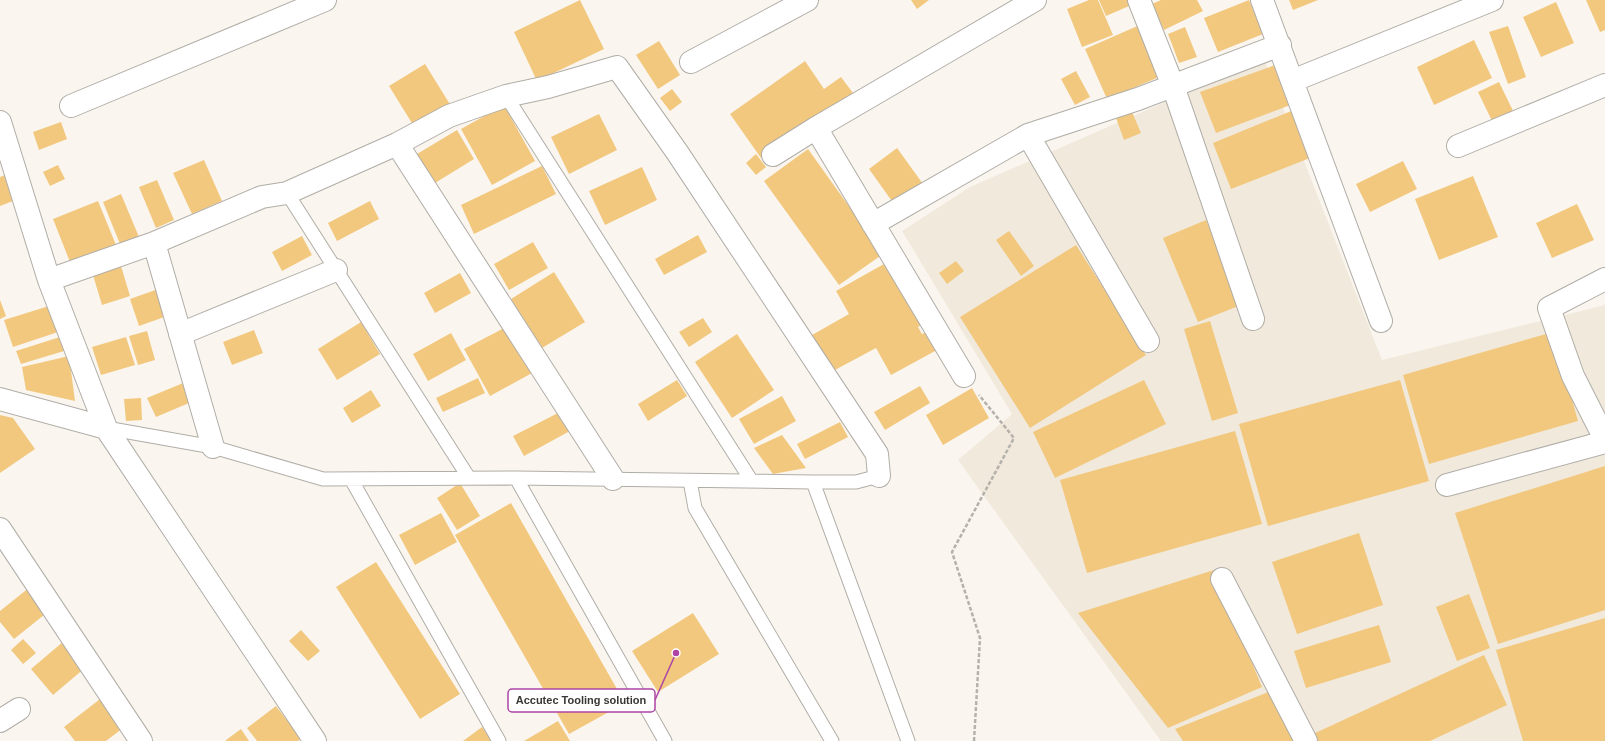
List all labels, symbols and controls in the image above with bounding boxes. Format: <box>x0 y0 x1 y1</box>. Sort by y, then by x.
callout: Accutec Tooling solution <box>508 689 655 712</box>
text: Accutec Tooling solution <box>516 694 647 706</box>

